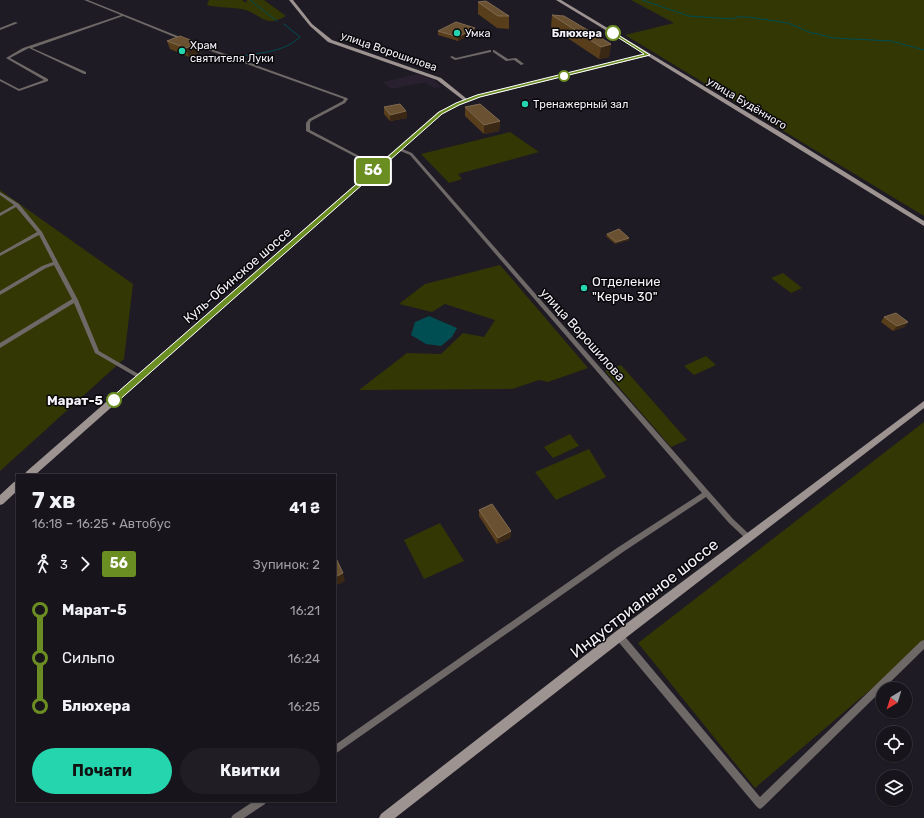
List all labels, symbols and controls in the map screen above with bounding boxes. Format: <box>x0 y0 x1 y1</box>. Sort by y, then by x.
marker: Блюхера <box>605 25 621 41</box>
place label: Умка <box>465 27 491 40</box>
place label: Блюхера <box>552 27 602 40</box>
marker: Умка <box>452 28 462 38</box>
street label: улица Ворошилова <box>339 29 439 74</box>
place label: Храм святителя Луки <box>190 39 274 65</box>
marker: Храм святителя Луки <box>177 46 187 56</box>
unlabelled marker <box>558 70 570 82</box>
street label: улица Будённого <box>704 74 789 132</box>
place label: Тренажерный зал <box>533 98 628 111</box>
marker: Тренажерный зал <box>520 99 530 109</box>
line badge: 56 <box>355 158 391 184</box>
text: 56 <box>364 162 382 179</box>
street label: Куль-Обинское шоссе <box>180 224 294 326</box>
place label: Отделение "Керчь 30" <box>592 274 660 304</box>
marker: Отделение "Керчь 30" <box>579 283 589 293</box>
street label: улица Ворошилова <box>537 285 628 384</box>
marker: Марат-5 <box>106 392 122 408</box>
place label: Марат-5 <box>47 393 103 408</box>
text: 7 хв <box>32 487 76 514</box>
text: 41 ₴ <box>289 499 320 517</box>
text: 16:18 – 16:25 · Автобус <box>32 516 171 531</box>
street label: Индустриальное шоссе <box>567 535 722 662</box>
icon: walk <box>32 553 54 575</box>
icon: forward <box>74 553 96 575</box>
text: 56 <box>110 555 128 572</box>
text: 3 <box>60 557 68 572</box>
text: Зупинок: 2 <box>253 557 320 572</box>
text: Марат-5 <box>62 601 127 619</box>
text: 16:21 <box>290 603 320 618</box>
text: Сильпо <box>62 649 115 667</box>
text: 16:24 <box>288 651 320 666</box>
north arrow <box>876 682 912 718</box>
map controls <box>876 682 912 806</box>
text: Блюхера <box>62 697 130 715</box>
text: 16:25 <box>288 699 320 714</box>
button: locate <box>876 726 912 762</box>
button: Почати <box>32 748 172 794</box>
button: Квитки <box>180 748 320 794</box>
button: layers <box>876 770 912 806</box>

